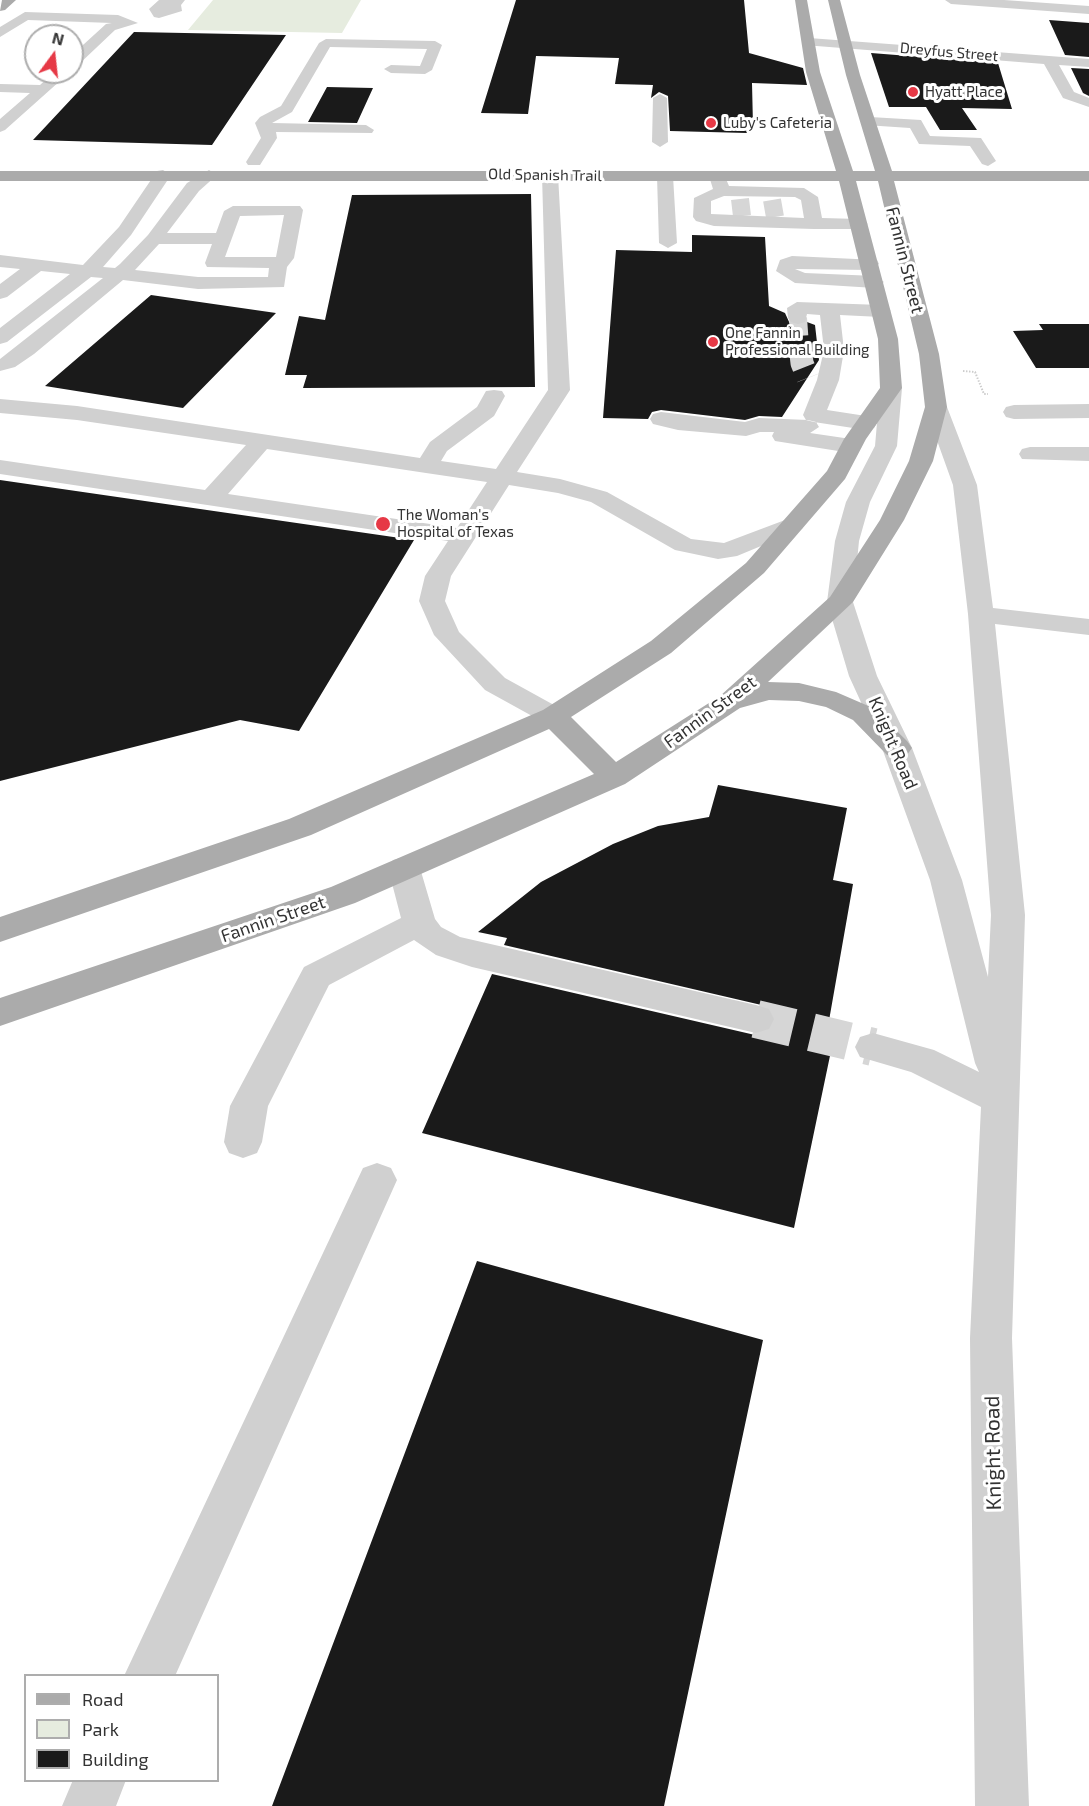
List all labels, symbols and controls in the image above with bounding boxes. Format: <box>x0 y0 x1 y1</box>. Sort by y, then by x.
north arrow <box>24 24 84 84</box>
text: N <box>50 27 66 49</box>
street label: Dreyfus Street <box>899 39 999 65</box>
place label: Hyatt Place <box>925 83 1003 101</box>
marker: Hyatt Place <box>906 85 920 99</box>
place label: Luby's Cafeteria <box>723 114 832 132</box>
marker: Luby's Cafeteria <box>704 116 718 130</box>
street label: Old Spanish Trail <box>488 165 602 185</box>
street label: Fannin Street <box>881 204 929 316</box>
place label: One Fannin Professional Building <box>725 324 869 359</box>
marker: One Fannin Professional Building <box>706 335 720 349</box>
place label: The Woman's Hospital of Texas <box>397 506 514 541</box>
marker: The Woman's Hospital of Texas <box>374 515 392 533</box>
street label: Fannin Street <box>660 671 760 753</box>
street label: Knight Road <box>864 693 922 793</box>
street label: Fannin Street <box>218 891 328 947</box>
street label: Knight Road <box>979 1395 1007 1511</box>
legend <box>24 1674 219 1782</box>
text: Road <box>82 1688 123 1710</box>
text: Park <box>82 1718 119 1740</box>
text: Building <box>82 1748 149 1770</box>

